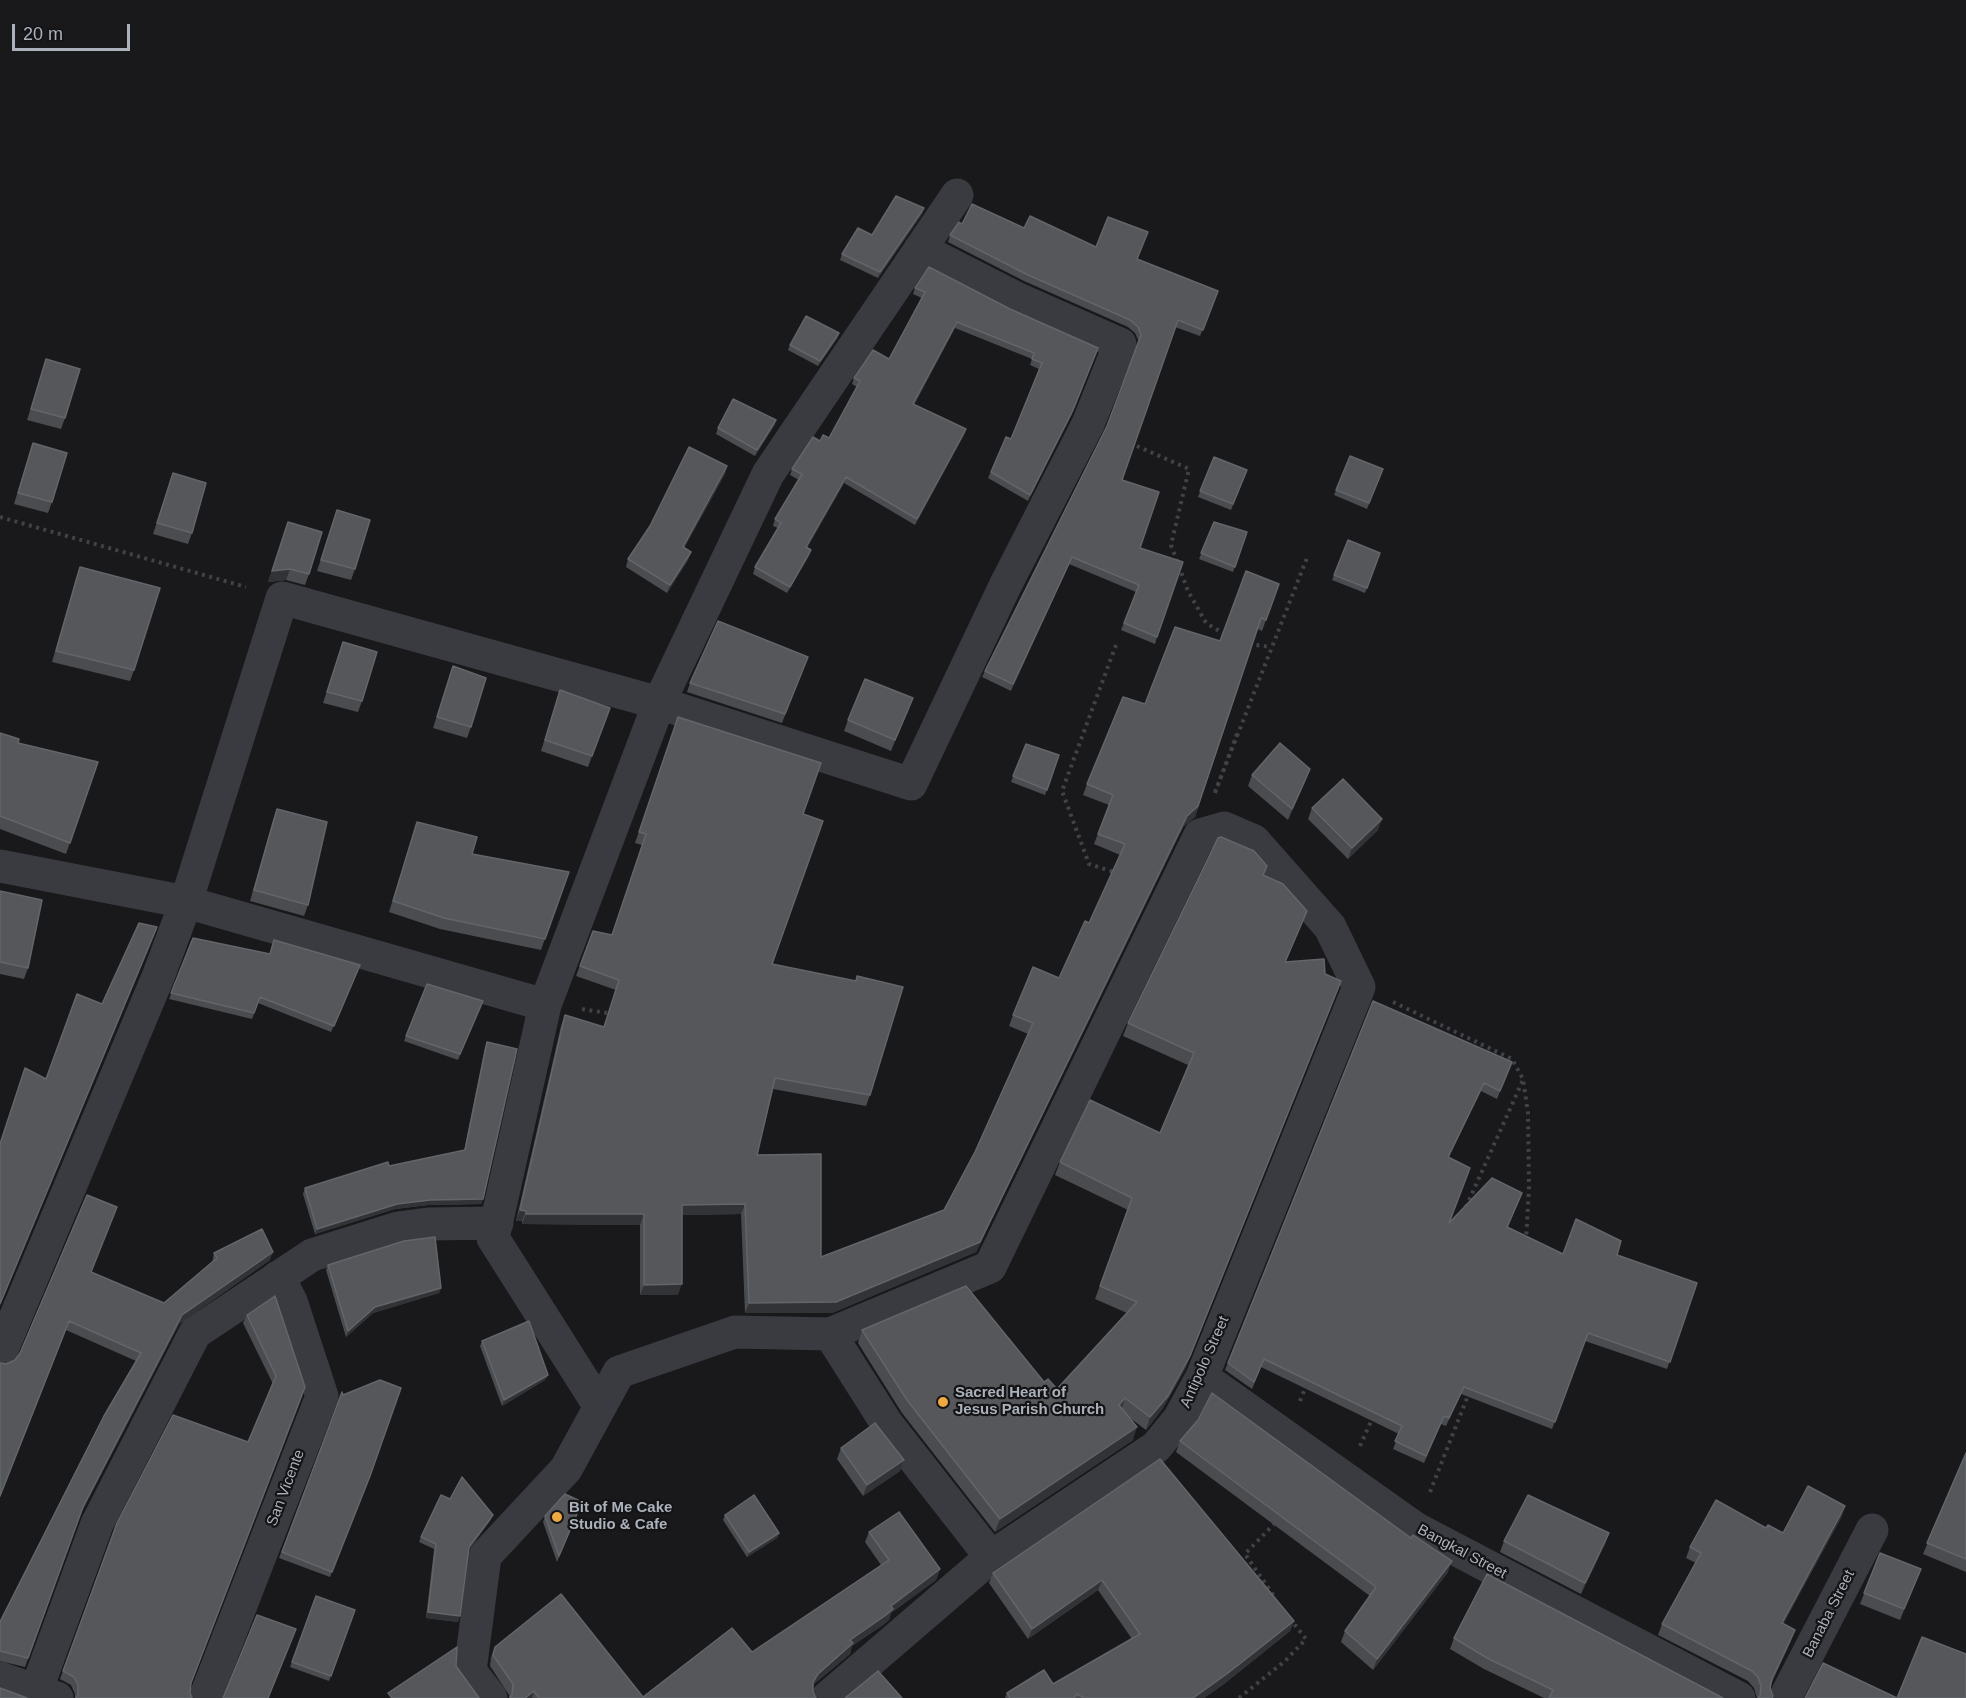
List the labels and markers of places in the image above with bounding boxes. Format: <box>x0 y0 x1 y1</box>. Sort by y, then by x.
place label: Sacred Heart of Jesus Parish Church <box>955 1384 1104 1419</box>
marker: Sacred Heart of Jesus Parish Church <box>936 1395 950 1409</box>
place label: Bit of Me Cake Studio & Cafe <box>569 1499 672 1534</box>
marker: Bit of Me Cake Studio & Cafe <box>550 1510 564 1524</box>

